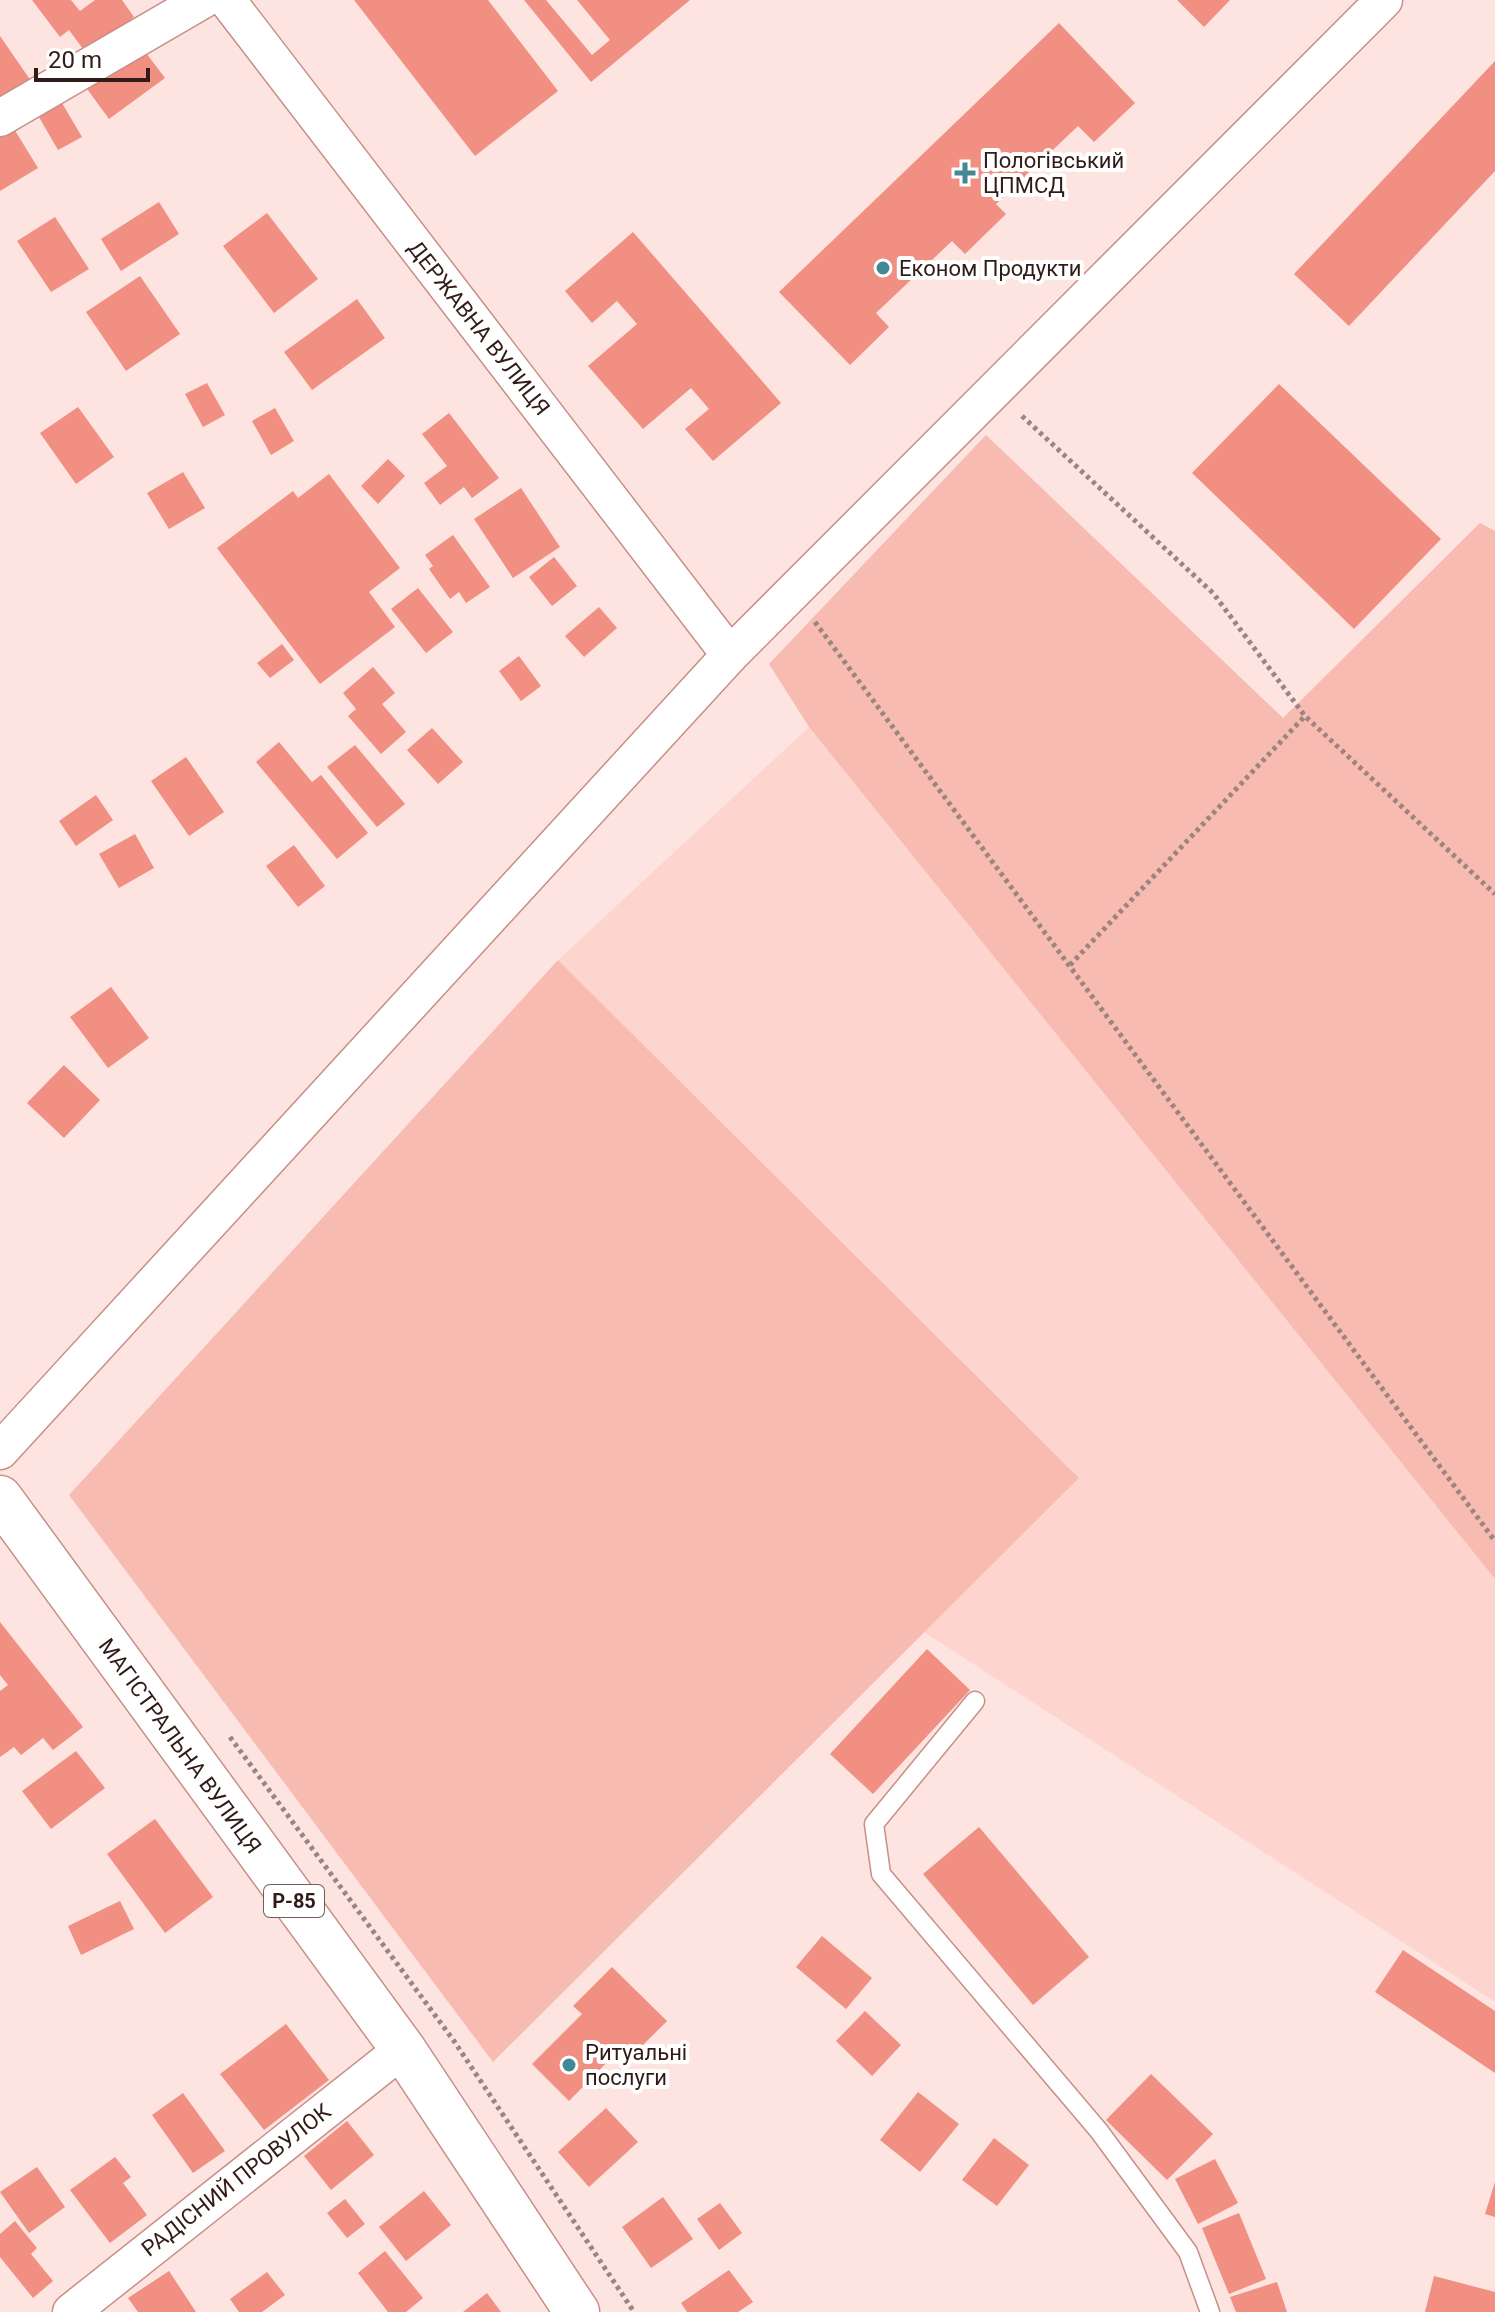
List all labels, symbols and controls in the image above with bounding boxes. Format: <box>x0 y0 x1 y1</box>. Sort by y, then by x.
scale bar <box>36 32 148 82</box>
text: 20 m <box>48 46 102 74</box>
place label: Пологівський ЦПМСД <box>983 148 1124 198</box>
marker: Пологівський ЦПМСД <box>954 162 976 184</box>
street label: ДЕРЖАВНА ВУЛИЦЯ <box>403 236 555 420</box>
place label: Економ Продукти <box>899 256 1081 281</box>
marker: Економ Продукти <box>874 259 892 277</box>
street label: МАГІСТРАЛЬНА ВУЛИЦЯ <box>94 1634 266 1858</box>
road number: Р-85 <box>264 1885 324 1917</box>
place label: Ритуальні послуги <box>585 2040 687 2090</box>
marker: Ритуальні послуги <box>560 2056 578 2074</box>
street label: РАДІСНИЙ ПРОВУЛОК <box>137 2098 336 2261</box>

